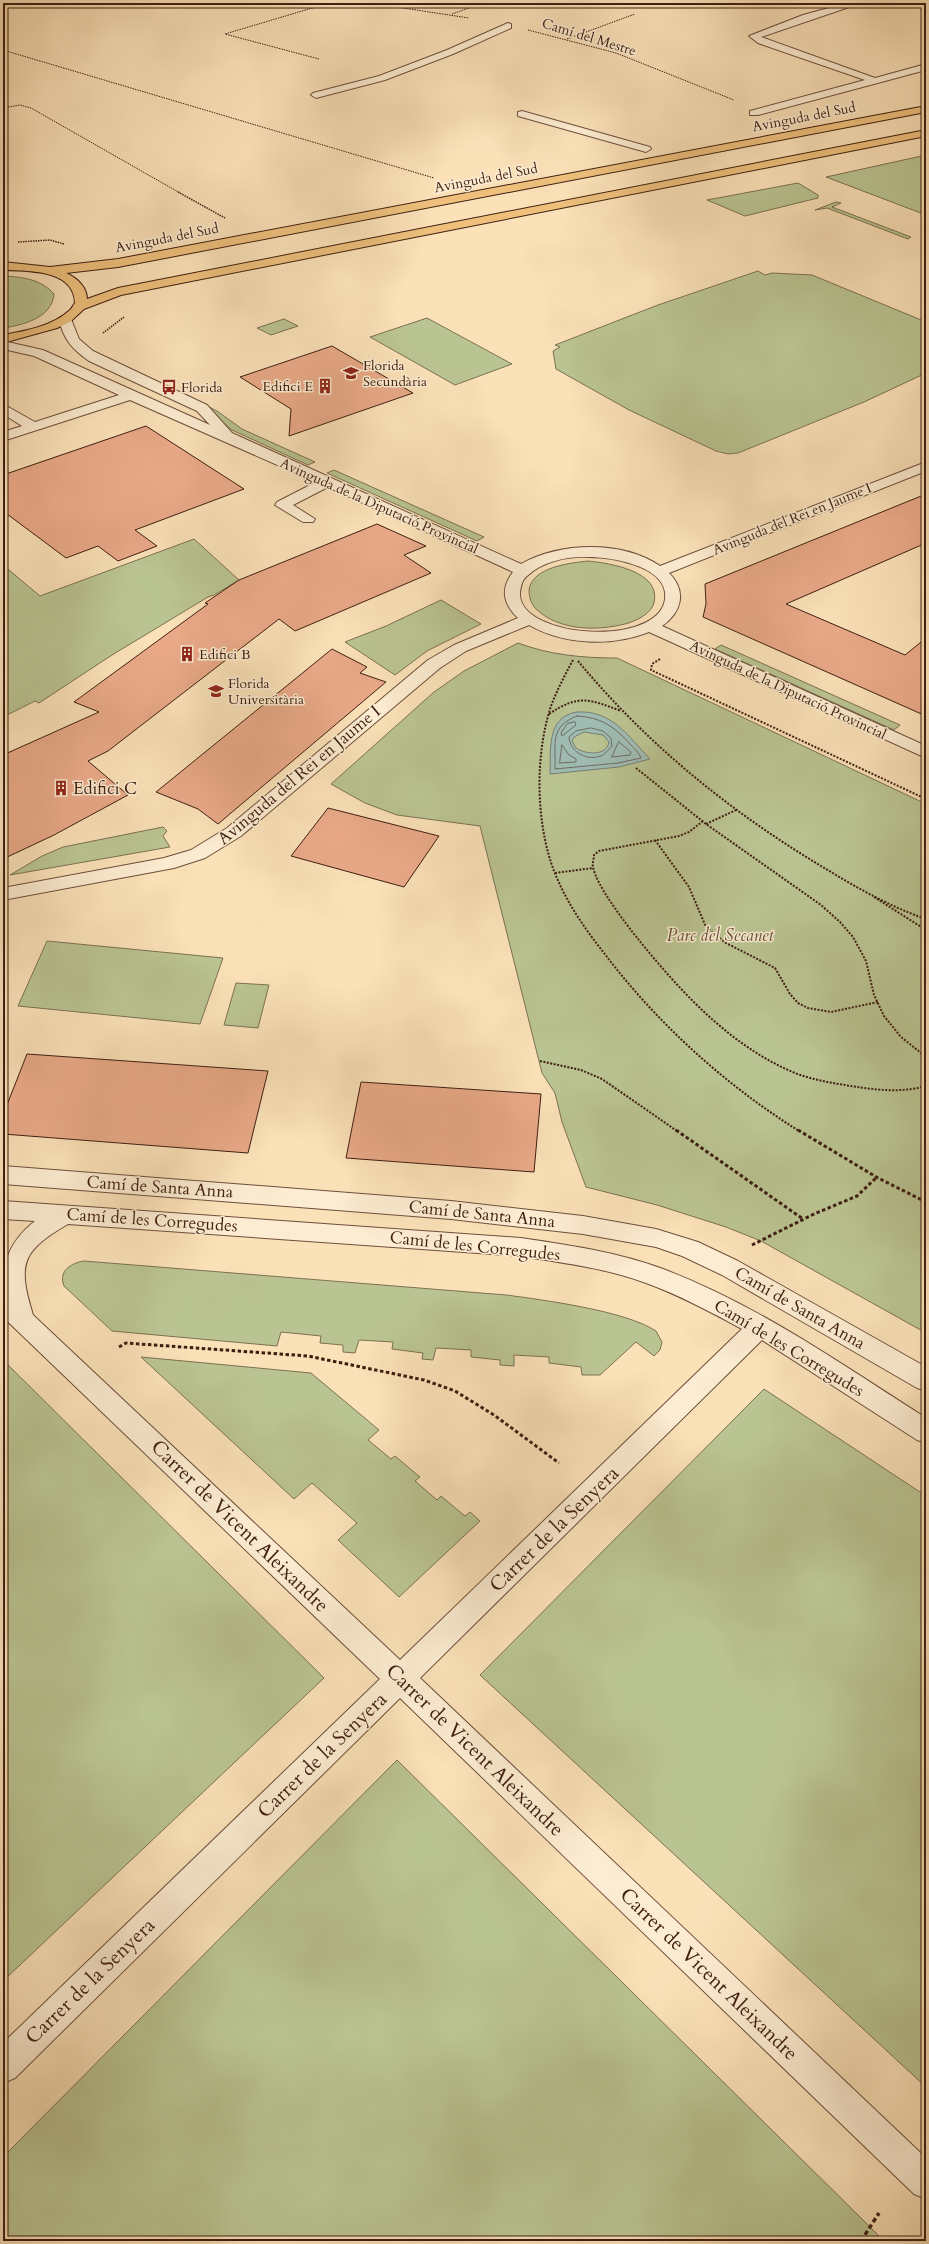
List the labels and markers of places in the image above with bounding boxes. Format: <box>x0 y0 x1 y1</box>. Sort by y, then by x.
place label: Florida Secundària <box>363 356 427 391</box>
school or university icon: Florida Secundària <box>342 364 360 382</box>
place label: Edifici E <box>262 377 313 396</box>
building icon: Edifici E <box>316 377 334 395</box>
bus stop icon: Florida <box>160 378 178 396</box>
place label: Florida <box>181 378 223 397</box>
building icon: Edifici B <box>178 645 196 663</box>
place label: Edifici B <box>199 645 251 664</box>
place label: Florida Universitària <box>228 674 304 709</box>
school or university icon: Florida Universitària <box>207 682 225 700</box>
place label: Edifici C <box>73 777 137 800</box>
building icon: Edifici C <box>52 779 70 797</box>

